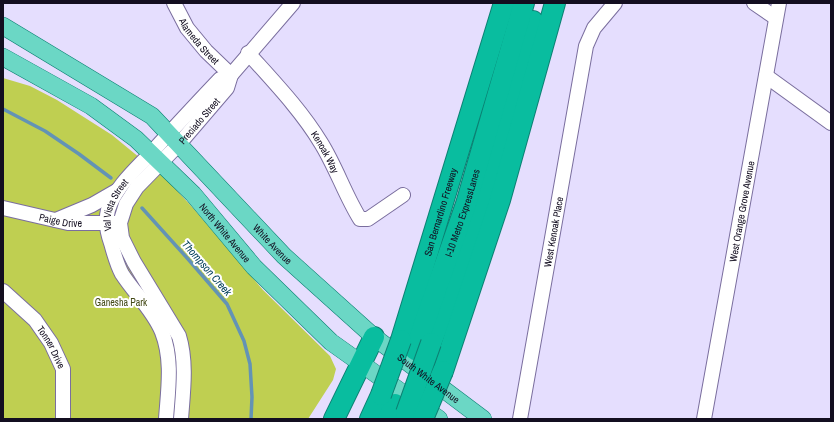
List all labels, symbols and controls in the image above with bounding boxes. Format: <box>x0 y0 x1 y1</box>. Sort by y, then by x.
street label: Alameda Street <box>175 15 222 68</box>
street label: Preciado Street <box>176 95 223 147</box>
street label: Kenoak Way <box>308 129 342 176</box>
street label: West Orange Grove Avenue <box>726 159 757 263</box>
street label: San Bernardino Freeway <box>421 166 460 258</box>
street label: I-10 Metro ExpressLanes <box>442 168 483 259</box>
street label: Val Vista Street <box>100 176 131 232</box>
street label: West Kenoak Place <box>541 195 566 268</box>
street label: North White Avenue <box>196 201 254 266</box>
street label: Paige Drive <box>38 211 82 230</box>
street label: White Avenue <box>250 221 295 268</box>
water label: Thompson Creek <box>179 237 235 299</box>
park label: Ganesha Park <box>95 296 148 309</box>
street label: Tonner Drive <box>34 323 68 371</box>
street label: South White Avenue <box>395 351 462 406</box>

